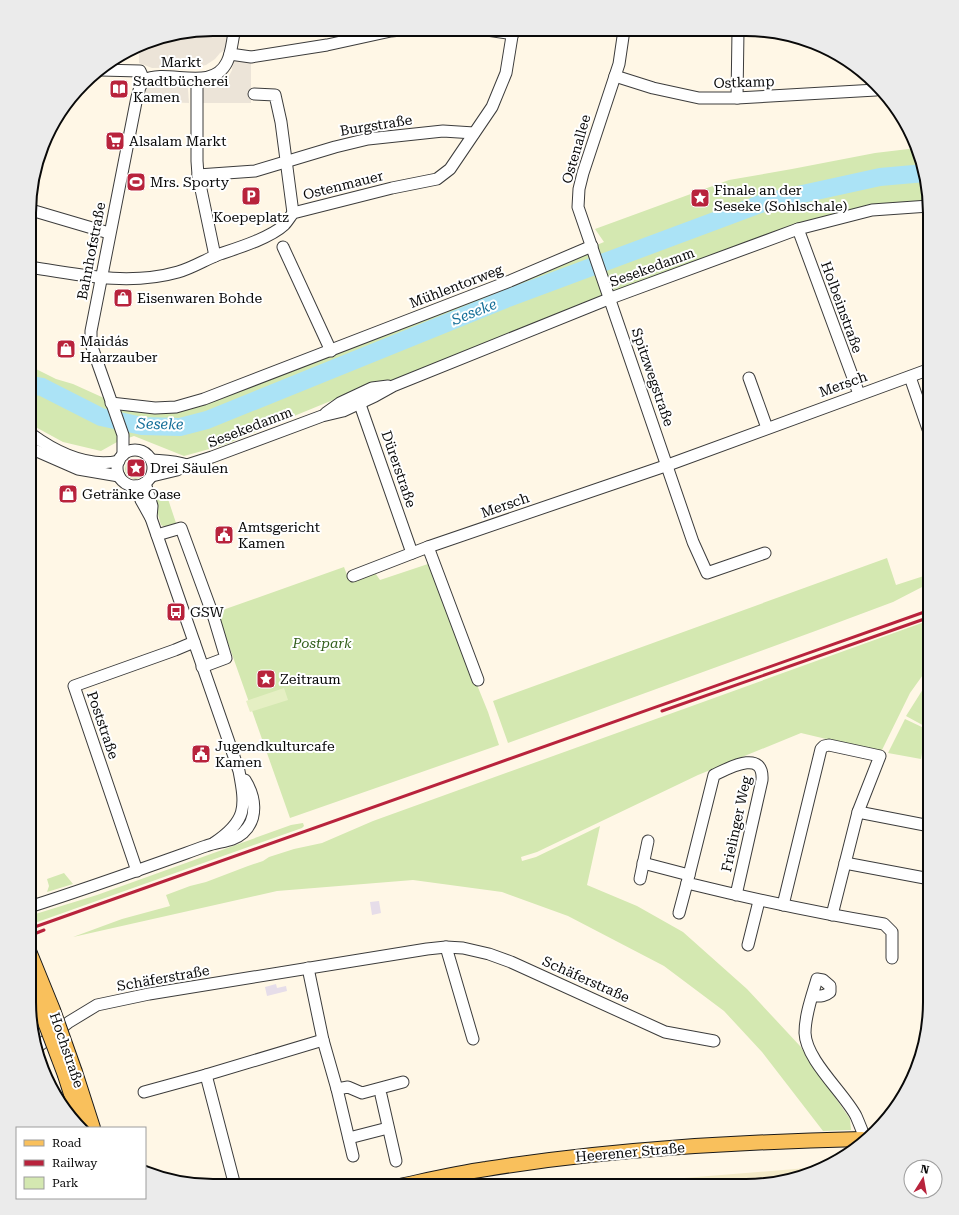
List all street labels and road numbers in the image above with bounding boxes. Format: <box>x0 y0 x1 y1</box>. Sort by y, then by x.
street label: Markt <box>161 54 201 70</box>
street label: Ostkamp <box>713 73 775 91</box>
street label: Burgstraße <box>339 111 414 139</box>
street label: Ostenallee <box>558 112 594 185</box>
street label: Ostenmauer <box>301 167 385 203</box>
street label: Bahnhofstraße <box>74 201 108 301</box>
street label: Sesekedamm <box>607 244 697 290</box>
street label: Holbeinstraße <box>818 259 866 355</box>
street label: Mühlentorweg <box>407 261 505 311</box>
street label: Spitzwegstraße <box>629 326 677 428</box>
street label: Mersch <box>817 368 869 400</box>
street label: Sesekedamm <box>206 403 295 450</box>
street label: Dürerstraße <box>378 429 420 510</box>
street label: Mersch <box>479 489 531 521</box>
street label: Poststraße <box>84 689 122 761</box>
street label: Frielinger Weg <box>718 775 754 873</box>
street label: Schäferstraße <box>540 953 632 1005</box>
street label: Schäferstraße <box>115 962 211 994</box>
street label: Hochstraße <box>47 1010 87 1090</box>
street label: Heerener Straße <box>575 1139 686 1165</box>

